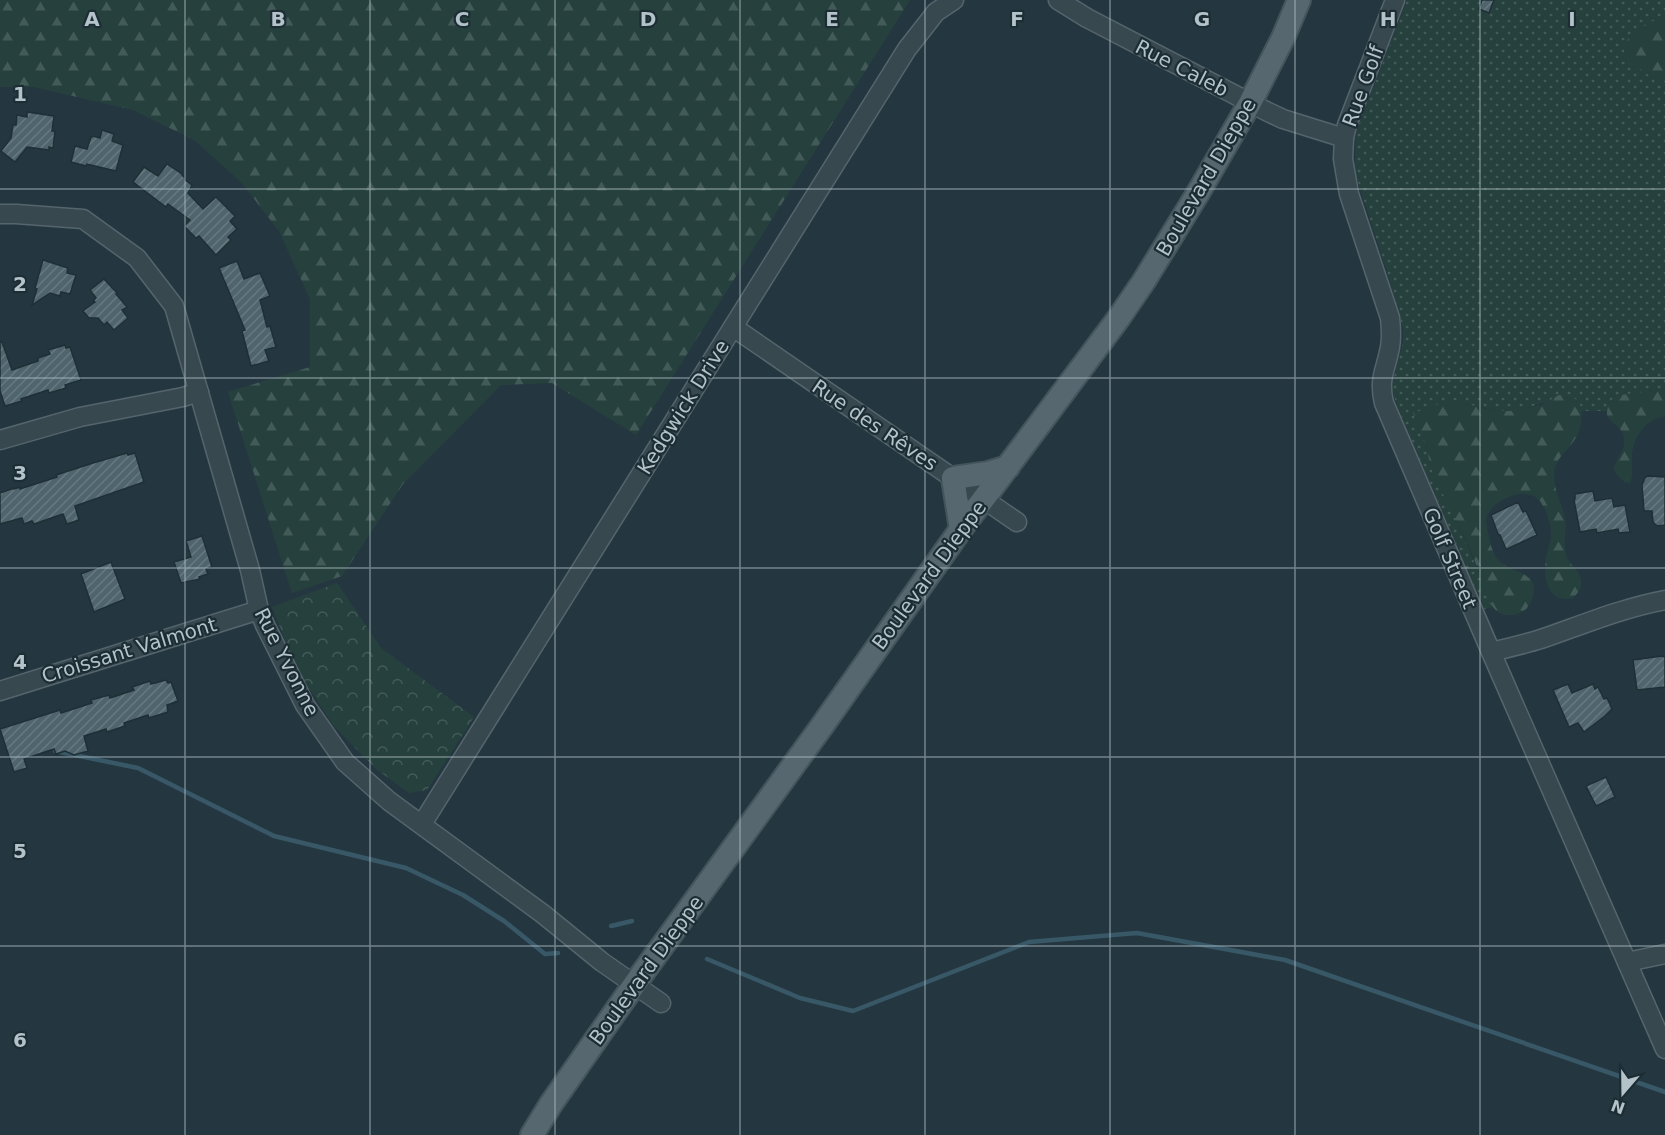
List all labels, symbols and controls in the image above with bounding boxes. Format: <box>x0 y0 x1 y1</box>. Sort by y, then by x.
text: A <box>84 7 100 31</box>
text: B <box>270 7 286 31</box>
text: C <box>455 7 469 31</box>
text: D <box>640 7 656 31</box>
text: E <box>825 7 839 31</box>
text: F <box>1010 7 1024 31</box>
text: G <box>1194 7 1210 31</box>
text: H <box>1380 7 1396 31</box>
text: I <box>1568 7 1576 31</box>
street label: Rue Caleb <box>1132 34 1232 102</box>
street label: Rue Golf <box>1337 41 1389 130</box>
text: 1 <box>13 82 27 106</box>
street label: Boulevard Dieppe <box>1151 94 1261 260</box>
text: 2 <box>13 272 27 296</box>
street label: Kedgwick Drive <box>632 335 734 479</box>
street label: Rue des Rêves <box>808 374 942 476</box>
text: 3 <box>13 461 27 485</box>
street label: Boulevard Dieppe <box>867 496 991 654</box>
street label: Golf Street <box>1418 504 1482 612</box>
street label: Rue Yvonne <box>249 604 325 720</box>
street label: Croissant Valmont <box>39 612 220 688</box>
text: 4 <box>13 650 27 674</box>
text: 5 <box>13 839 27 863</box>
street label: Boulevard Dieppe <box>584 891 708 1049</box>
text: 6 <box>13 1028 27 1052</box>
north arrow <box>1593 1063 1653 1123</box>
text: N <box>1608 1095 1628 1118</box>

